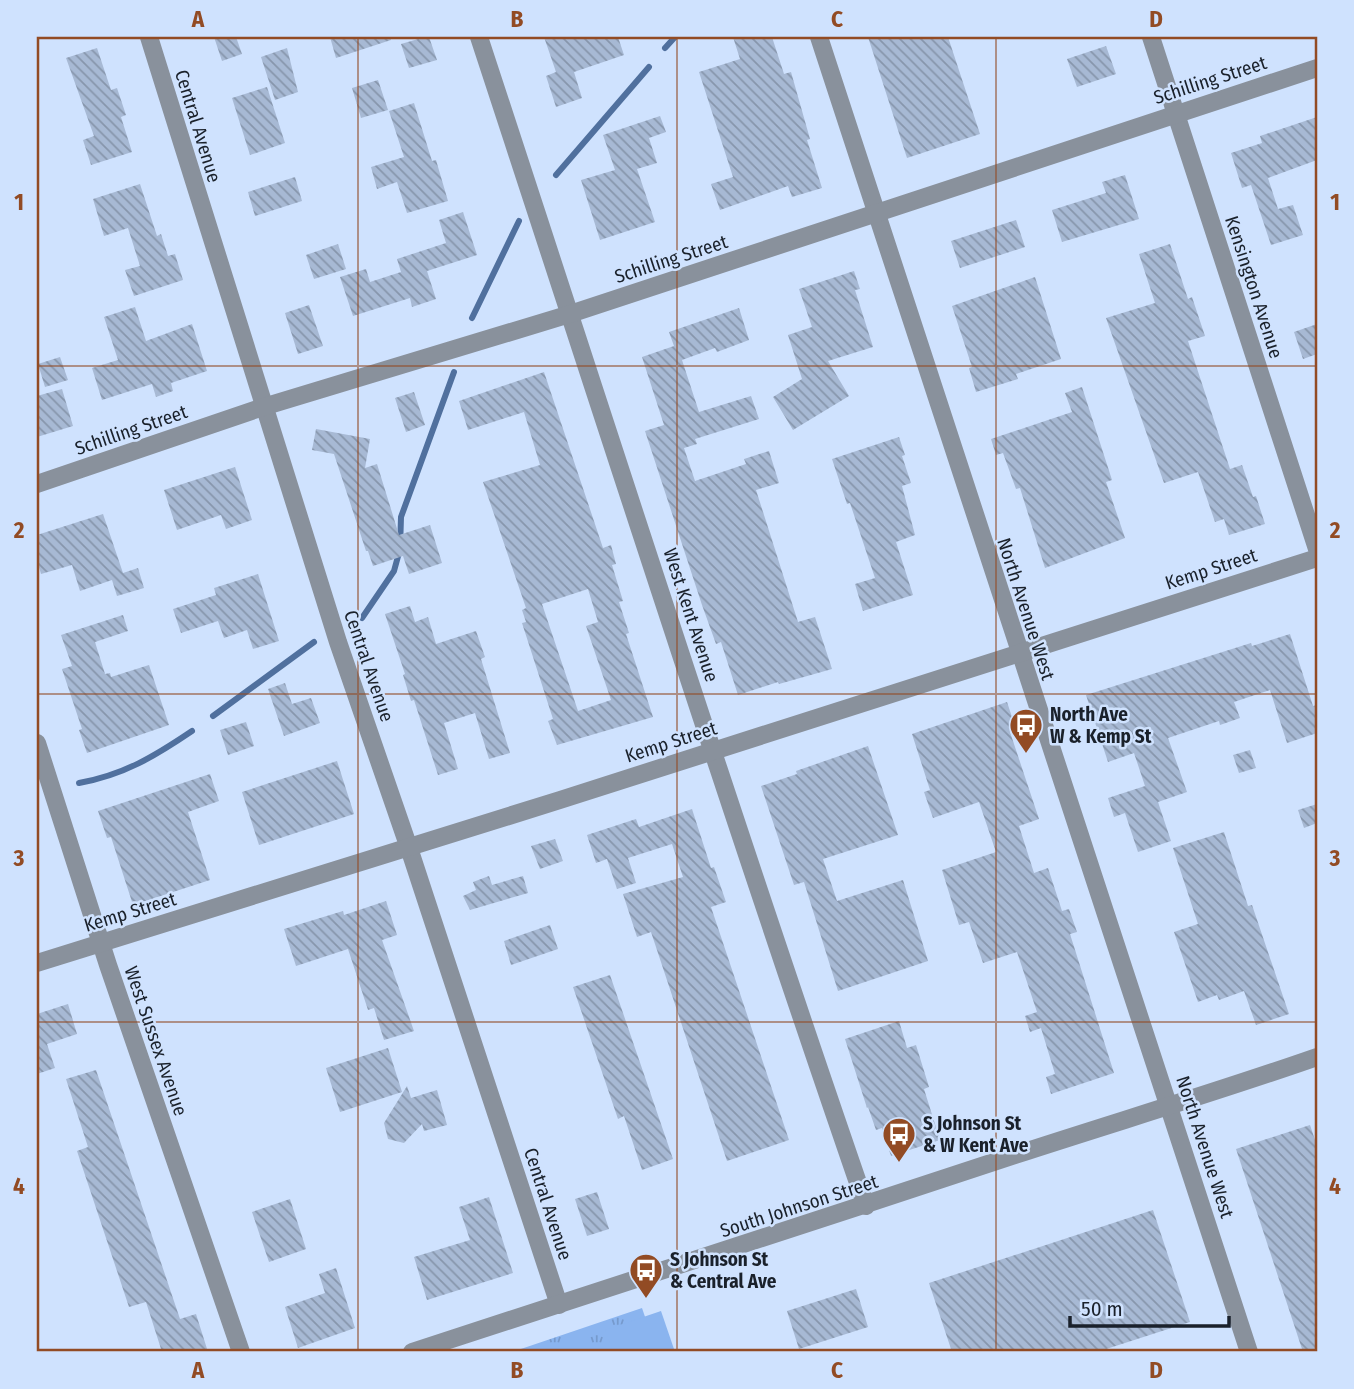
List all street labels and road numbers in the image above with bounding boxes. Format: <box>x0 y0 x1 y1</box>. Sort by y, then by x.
street label: Schilling Street <box>1151 51 1270 109</box>
street label: Central Avenue <box>170 67 226 185</box>
street label: Kensington Avenue <box>1220 213 1288 361</box>
street label: Schilling Street <box>612 230 731 288</box>
street label: Schilling Street <box>72 400 191 460</box>
street label: North Avenue West <box>992 535 1060 684</box>
street label: Kemp Street <box>1162 543 1261 595</box>
street label: West Kent Avenue <box>659 545 723 685</box>
street label: Central Avenue <box>339 607 399 725</box>
street label: Kemp Street <box>622 716 721 768</box>
street label: Kemp Street <box>81 887 180 937</box>
street label: West Sussex Avenue <box>120 963 192 1119</box>
street label: North Avenue West <box>1171 1073 1239 1222</box>
street label: Central Avenue <box>519 1145 577 1263</box>
street label: South Johnson Street <box>717 1169 882 1242</box>

